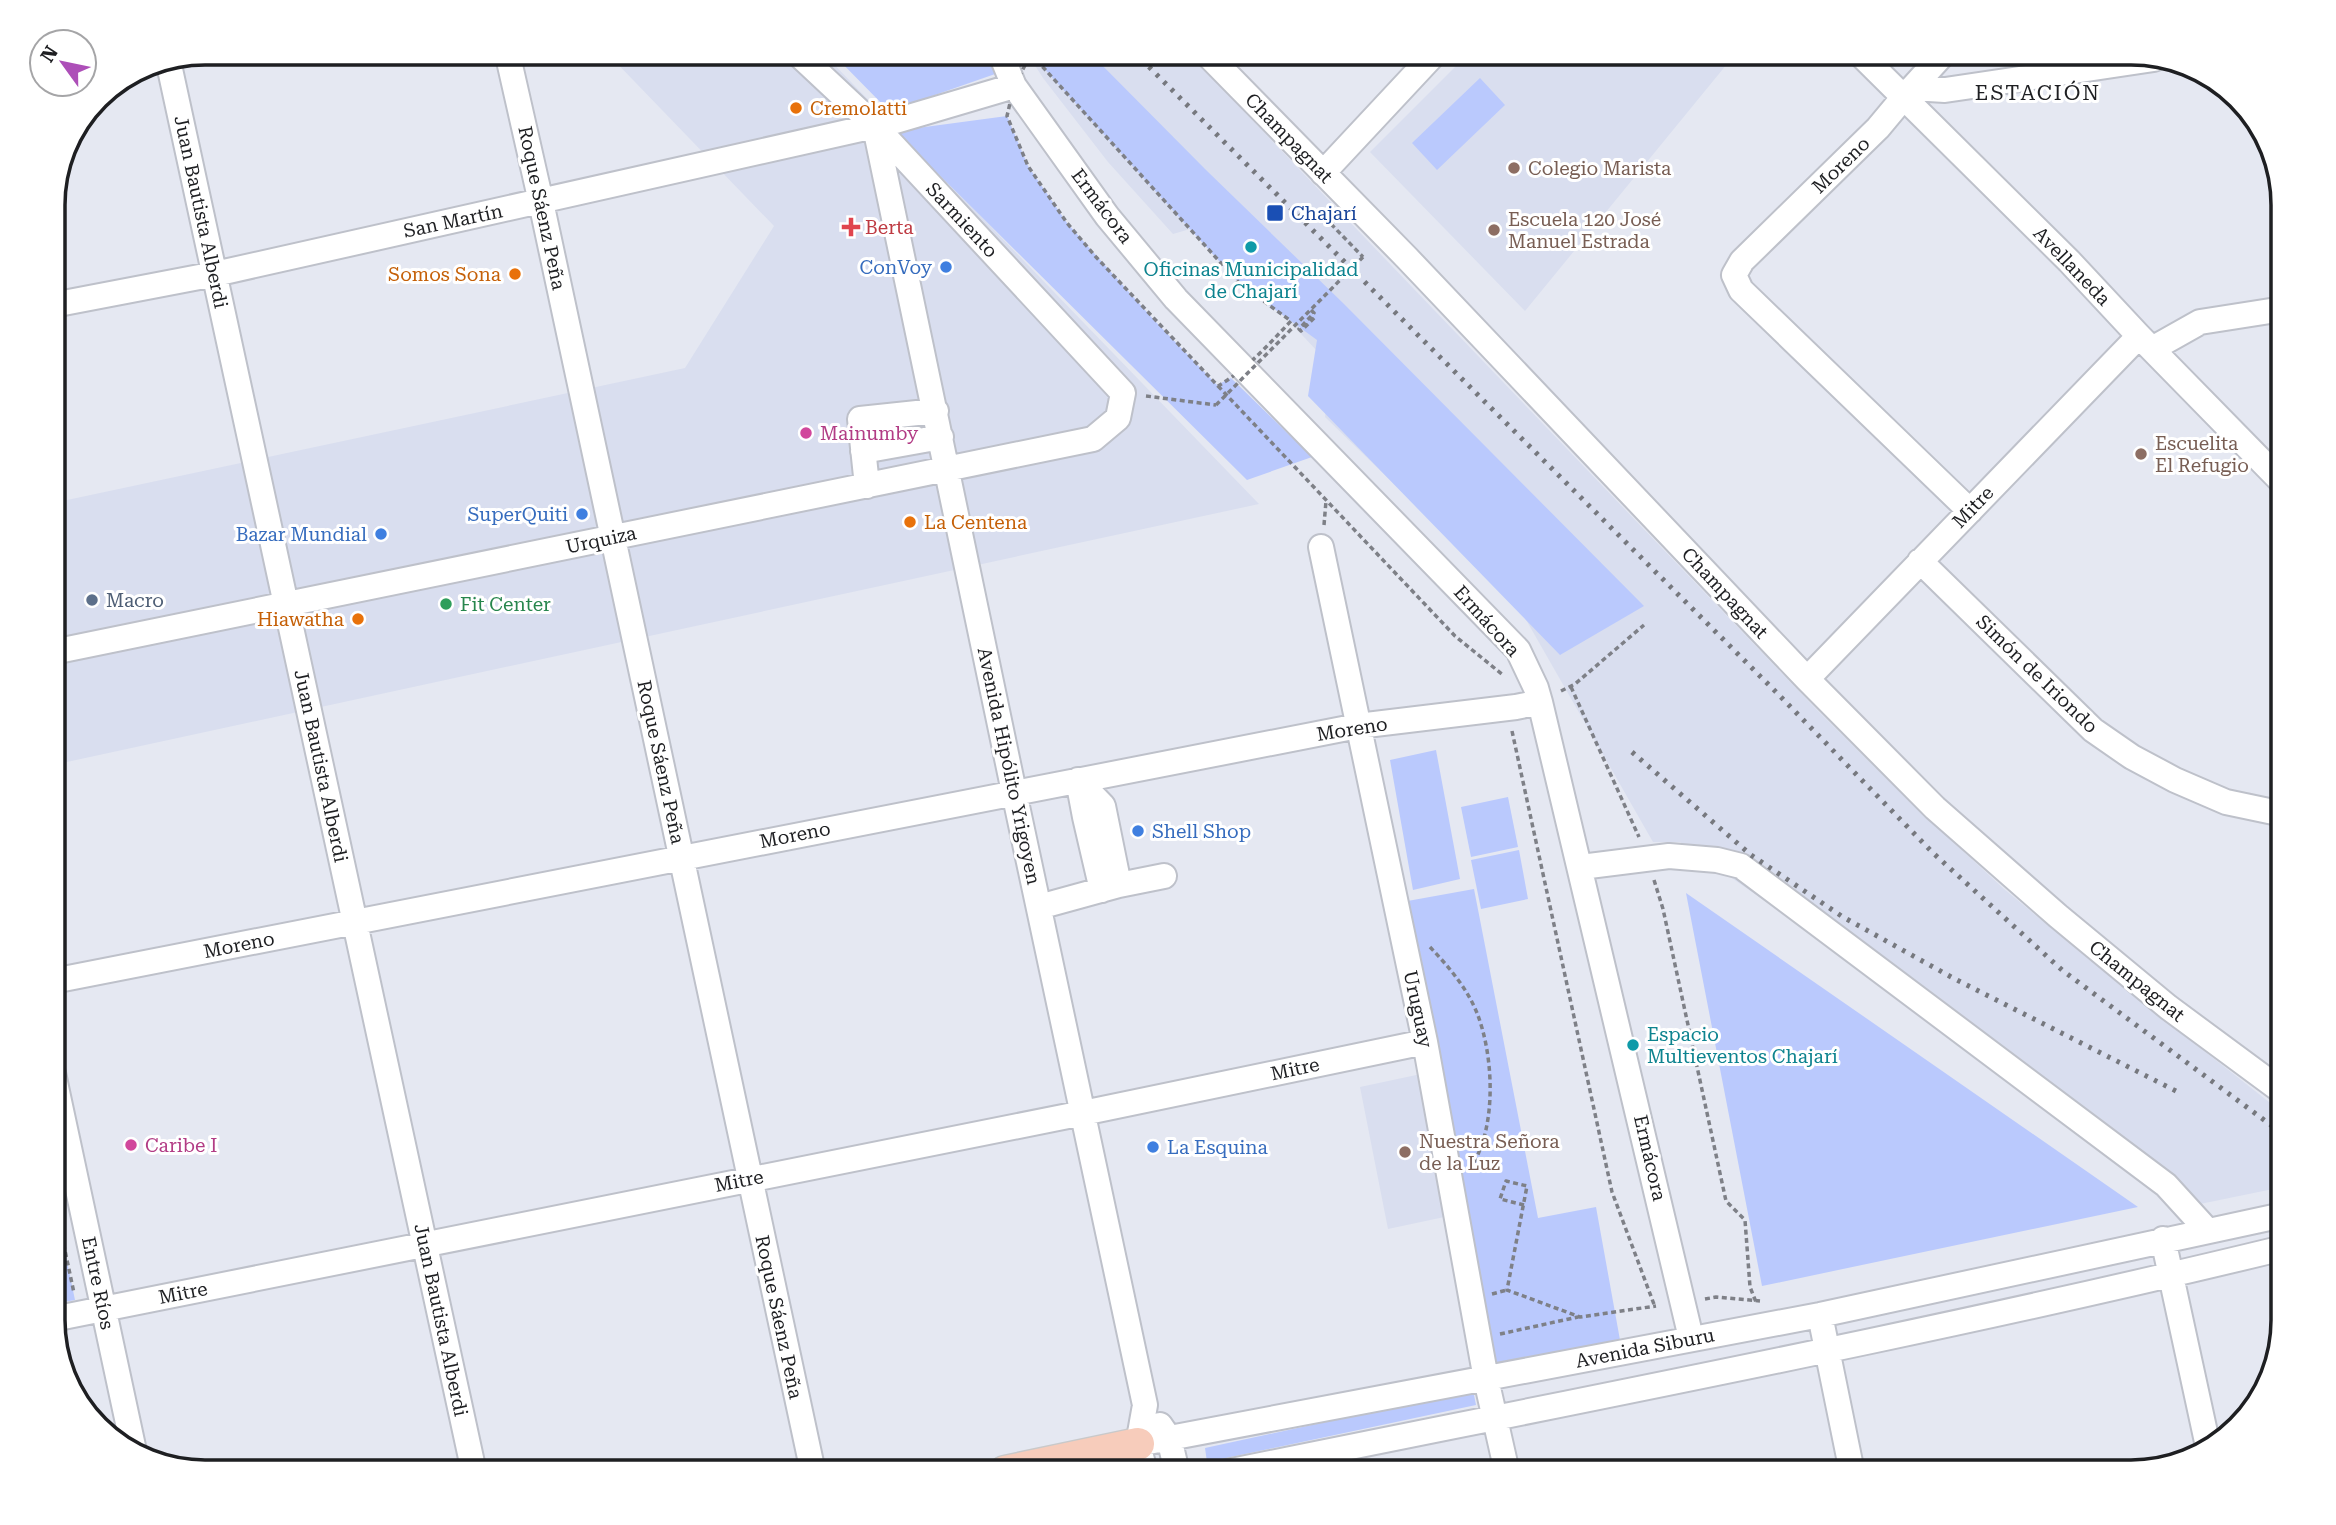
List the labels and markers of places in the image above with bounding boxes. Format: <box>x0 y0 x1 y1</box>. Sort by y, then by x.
place label: Cremolatti <box>810 97 907 120</box>
marker: Cremolatti <box>788 100 804 116</box>
place label: Colegio Marista <box>1528 157 1672 180</box>
marker: Colegio Marista <box>1506 160 1522 176</box>
place label: Chajarí <box>1291 202 1357 225</box>
marker: Chajarí <box>1265 203 1285 223</box>
place label: Escuela 120 José Manuel Estrada <box>1508 208 1661 253</box>
place label: Berta <box>865 216 914 239</box>
marker: Berta <box>843 219 859 235</box>
marker: Escuela 120 José Manuel Estrada <box>1486 222 1502 238</box>
marker: Oficinas Municipalidad de Chajarí <box>1243 239 1259 255</box>
place label: ConVoy <box>860 256 933 279</box>
place label: Oficinas Municipalidad de Chajarí <box>1144 258 1358 303</box>
marker: ConVoy <box>938 259 954 275</box>
place label: Somos Sona <box>388 263 502 286</box>
marker: Somos Sona <box>507 266 523 282</box>
place label: Mainumby <box>820 422 919 445</box>
marker: Mainumby <box>798 425 814 441</box>
place label: Escuelita El Refugio <box>2155 432 2249 477</box>
marker: Escuelita El Refugio <box>2133 446 2149 462</box>
place label: SuperQuiti <box>467 503 568 526</box>
marker: SuperQuiti <box>574 506 590 522</box>
place label: La Centena <box>924 511 1028 534</box>
marker: La Centena <box>902 514 918 530</box>
place label: Bazar Mundial <box>236 523 367 546</box>
marker: Bazar Mundial <box>373 526 389 542</box>
place label: Macro <box>106 589 164 612</box>
marker: Macro <box>84 592 100 608</box>
place label: Fit Center <box>460 593 551 616</box>
marker: Fit Center <box>438 596 454 612</box>
place label: Hiawatha <box>257 608 345 631</box>
marker: Hiawatha <box>350 611 366 627</box>
place label: Shell Shop <box>1152 820 1251 843</box>
marker: Shell Shop <box>1130 823 1146 839</box>
place label: Espacio Multieventos Chajarí <box>1647 1023 1838 1068</box>
marker: Espacio Multieventos Chajarí <box>1625 1037 1641 1053</box>
place label: Nuestra Señora de la Luz <box>1419 1130 1560 1175</box>
place label: Caribe I <box>145 1134 217 1157</box>
place label: La Esquina <box>1167 1136 1269 1159</box>
marker: Caribe I <box>123 1137 139 1153</box>
marker: La Esquina <box>1145 1139 1161 1155</box>
marker: Nuestra Señora de la Luz <box>1397 1144 1413 1160</box>

